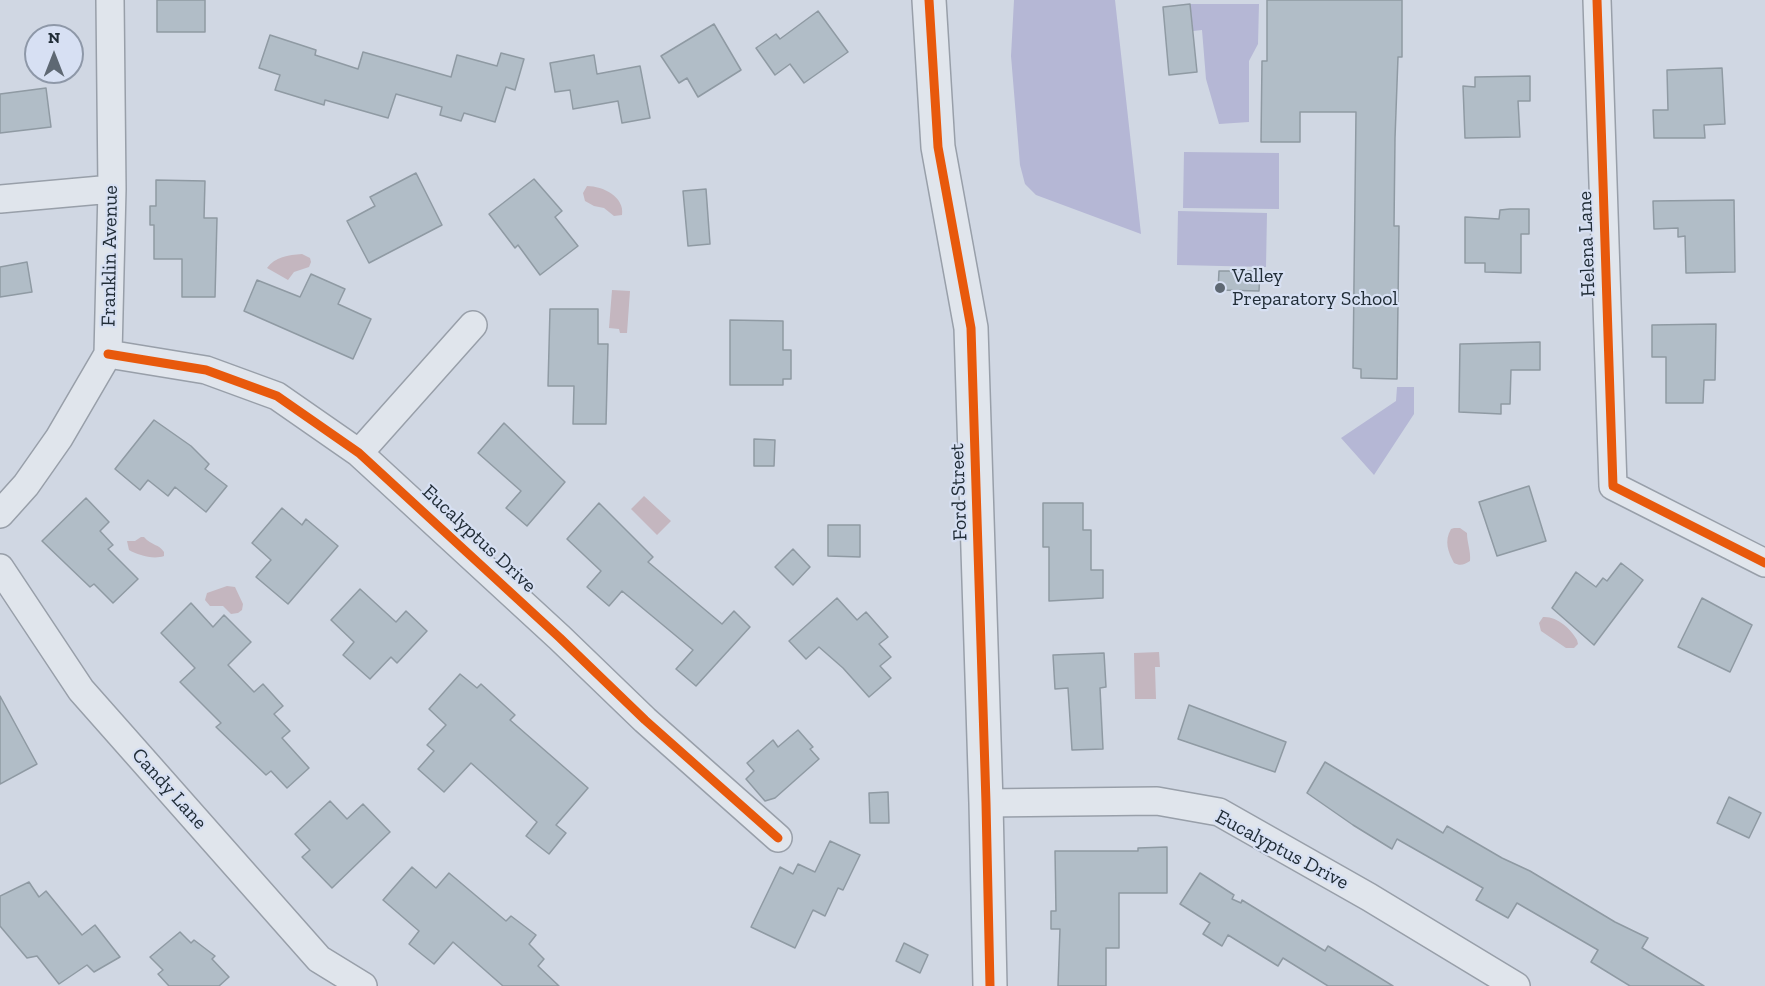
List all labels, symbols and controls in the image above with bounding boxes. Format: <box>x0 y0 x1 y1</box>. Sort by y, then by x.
north arrow <box>24 24 84 84</box>
text: N <box>48 28 60 47</box>
street label: Franklin Avenue <box>97 185 123 327</box>
street label: Helena Lane <box>1573 191 1601 297</box>
place label: Valley Preparatory School <box>1232 264 1398 311</box>
marker: Valley Preparatory School <box>1213 281 1227 295</box>
street label: Ford Street <box>945 443 973 541</box>
street label: Eucalyptus Drive <box>417 480 541 598</box>
street label: Candy Lane <box>126 743 212 835</box>
street label: Eucalyptus Drive <box>1211 805 1353 895</box>

